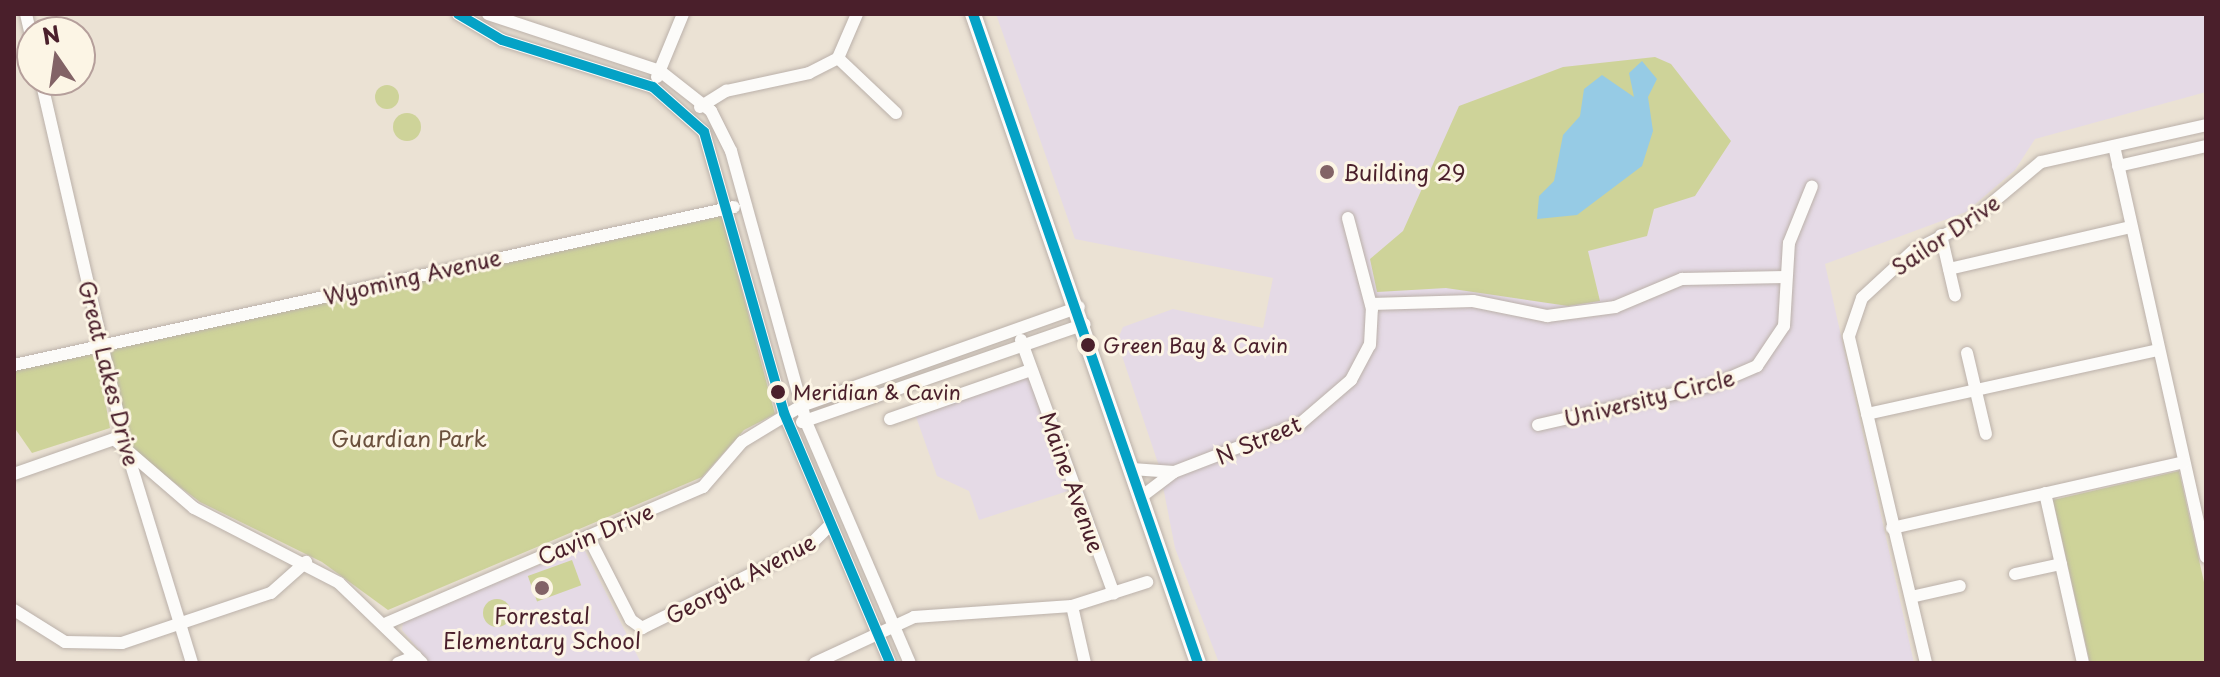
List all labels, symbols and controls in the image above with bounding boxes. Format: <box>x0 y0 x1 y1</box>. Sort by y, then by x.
north arrow <box>16 16 96 96</box>
text: N <box>39 16 63 52</box>
place label: Building 29 <box>1343 159 1464 185</box>
marker: Building 29 <box>1318 163 1336 181</box>
street label: Sailor Drive <box>1886 188 2004 280</box>
street label: Wyoming Avenue <box>321 243 503 309</box>
street label: Great Lakes Drive <box>74 276 146 470</box>
place label: Green Bay & Cavin <box>1103 333 1290 357</box>
marker: Green Bay & Cavin <box>1080 337 1096 353</box>
street label: University Circle <box>1561 363 1737 431</box>
place label: Meridian & Cavin <box>793 380 960 404</box>
marker: Meridian & Cavin <box>770 384 786 400</box>
street label: Maine Avenue <box>1035 408 1111 556</box>
street label: N Street <box>1211 409 1305 469</box>
park label: Guardian Park <box>332 425 486 451</box>
street label: Cavin Drive <box>533 497 657 569</box>
street label: Georgia Avenue <box>660 527 820 629</box>
marker: Forrestal Elementary School <box>533 579 551 597</box>
place label: Forrestal Elementary School <box>443 601 641 652</box>

